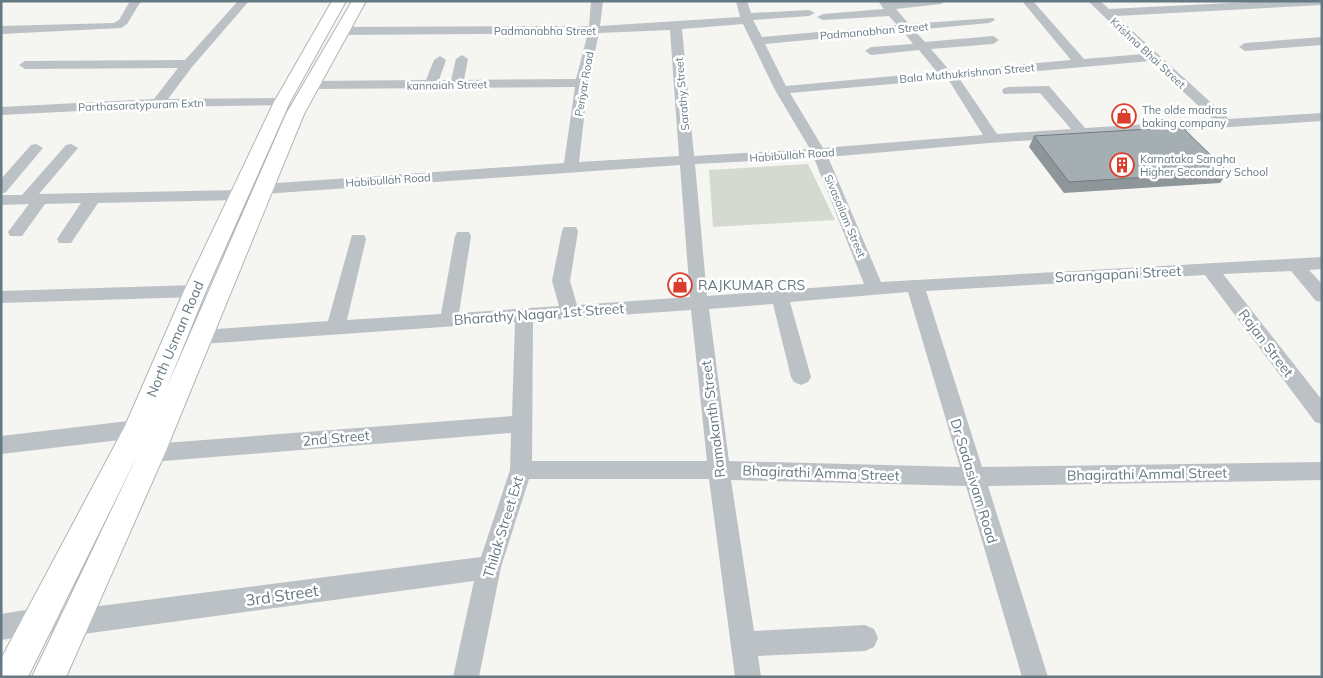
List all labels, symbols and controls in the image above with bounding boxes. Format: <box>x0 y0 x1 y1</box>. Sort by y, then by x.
street label: Krishna Bhai Street <box>1107 15 1189 92</box>
street label: Padmanabhan Street <box>819 19 929 43</box>
street label: Padmanabha Street <box>494 24 596 38</box>
street label: Periyar Road <box>571 50 597 118</box>
street label: Sarathy Street <box>672 57 692 131</box>
street label: Bala Muthukrishnan Street <box>899 60 1035 86</box>
street label: kannaiah Street <box>407 77 488 93</box>
street label: Parthasaratypuram Extn <box>78 96 204 114</box>
shop icon: The olde madras baking company <box>1111 103 1137 129</box>
place label: The olde madras baking company <box>1142 103 1227 130</box>
street label: Habibullah Road <box>749 145 835 165</box>
building icon: Karnataka Sangha Higher Secondary School <box>1109 152 1135 178</box>
place label: Karnataka Sangha Higher Secondary School <box>1140 152 1268 179</box>
street label: Habibullah Road <box>345 170 431 190</box>
street label: Sivasailam Street <box>821 172 869 260</box>
street label: Sarangapani Street <box>1054 262 1182 286</box>
shop icon: RAJKUMAR CRS <box>667 272 693 298</box>
place label: RAJKUMAR CRS <box>698 276 806 294</box>
street label: North Usman Road <box>142 278 208 400</box>
street label: Bharathy Nagar 1st Street <box>453 299 625 329</box>
street label: Rajan Street <box>1235 305 1297 381</box>
street label: Ramakanth Street <box>697 359 729 479</box>
street label: Dr Sadasivam Road <box>946 417 1002 545</box>
street label: 2nd Street <box>302 426 370 450</box>
street label: Bhagirathi Amma Street <box>742 461 900 485</box>
street label: Bhagirathi Ammal Street <box>1067 464 1227 484</box>
street label: Thilak Street Ext <box>479 474 527 580</box>
street label: 3rd Street <box>244 580 320 610</box>

